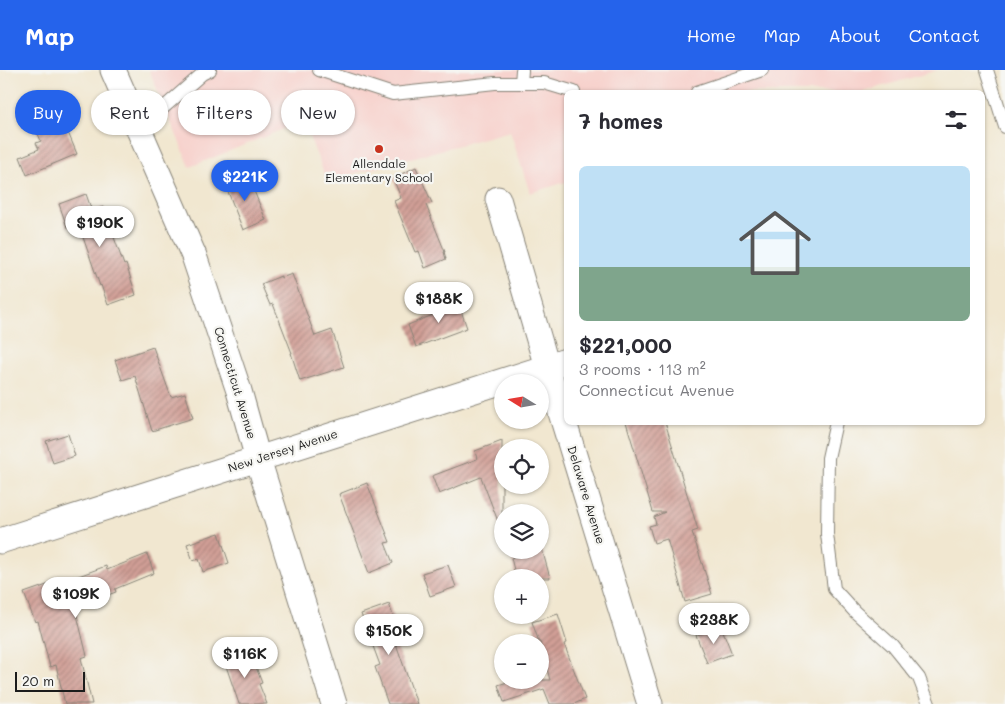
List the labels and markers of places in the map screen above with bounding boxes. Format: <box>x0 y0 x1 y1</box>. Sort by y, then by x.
marker: Allendale Elementary School <box>373 143 385 155</box>
place label: Allendale Elementary School <box>325 155 433 185</box>
pin: $221K <box>210 160 280 202</box>
pin: $190K <box>65 206 135 248</box>
pin: $188K <box>404 282 474 324</box>
pin: $109K <box>41 576 111 619</box>
pin: $238K <box>679 602 749 645</box>
pin: $150K <box>354 614 424 656</box>
pin: $116K <box>210 636 280 679</box>

